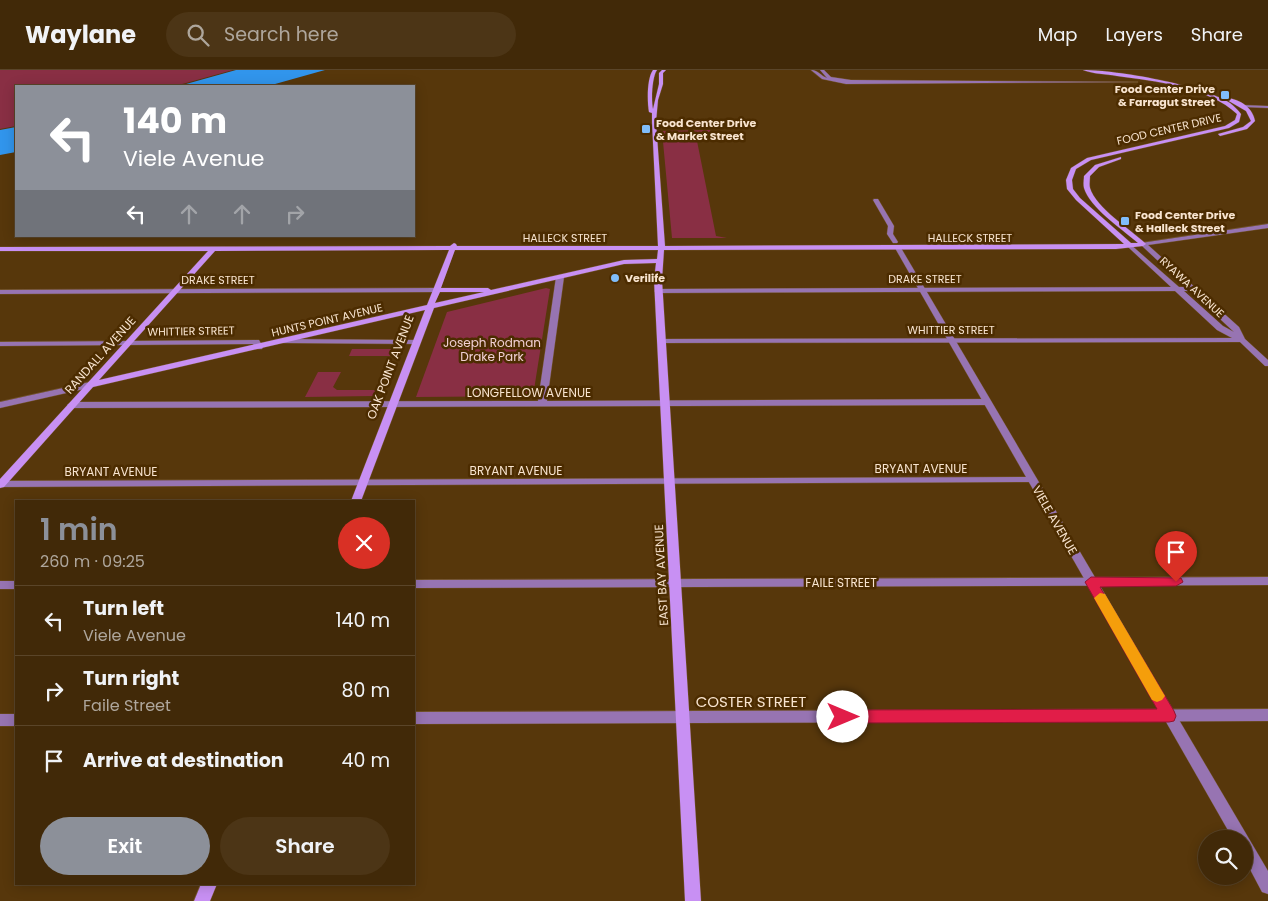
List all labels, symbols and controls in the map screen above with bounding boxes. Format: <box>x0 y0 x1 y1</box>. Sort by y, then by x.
search box <box>166 12 516 57</box>
text: Waylane <box>25 18 136 51</box>
icon: search <box>184 21 212 49</box>
text: Search here <box>224 21 339 48</box>
text: Map <box>1038 22 1078 47</box>
text: Layers <box>1106 22 1163 47</box>
text: Share <box>1191 22 1243 47</box>
place label: Food Center Drive & Farragut Street <box>1115 81 1216 110</box>
marker: Food Center Drive & Farragut Street <box>1219 89 1231 101</box>
text: 140 m <box>123 96 227 145</box>
icon: left <box>40 105 105 170</box>
street label: FOOD CENTER DRIVE <box>1115 109 1223 149</box>
place label: Food Center Drive & Market Street <box>656 115 757 144</box>
marker: Food Center Drive & Market Street <box>640 123 652 135</box>
text: Viele Avenue <box>123 143 264 174</box>
icon: left <box>122 200 150 228</box>
icon: ahead <box>175 200 203 228</box>
icon: ahead <box>228 200 256 228</box>
icon: right <box>281 200 309 228</box>
place label: Food Center Drive & Halleck Street <box>1135 207 1236 236</box>
marker: Food Center Drive & Halleck Street <box>1119 215 1131 227</box>
street label: HALLECK STREET <box>523 230 607 246</box>
street label: HALLECK STREET <box>928 230 1012 246</box>
street label: RYAWA AVENUE <box>1156 253 1228 321</box>
place label: Verilife <box>625 270 665 286</box>
street label: DRAKE STREET <box>888 271 962 287</box>
street label: DRAKE STREET <box>181 272 255 288</box>
marker: Verilife <box>609 272 621 284</box>
street label: HUNTS POINT AVENUE <box>270 299 384 341</box>
street label: OAK POINT AVENUE <box>362 312 418 422</box>
street label: RANDALL AVENUE <box>61 313 139 397</box>
street label: WHITTIER STREET <box>147 322 235 340</box>
street label: WHITTIER STREET <box>907 322 995 338</box>
park label: Joseph Rodman Drake Park <box>443 334 541 365</box>
street label: LONGFELLOW AVENUE <box>467 384 591 401</box>
street label: BRYANT AVENUE <box>875 460 967 477</box>
street label: BRYANT AVENUE <box>470 462 562 479</box>
street label: BRYANT AVENUE <box>65 463 157 480</box>
street label: VIELE AVENUE <box>1028 482 1082 558</box>
text: 1 min <box>40 508 118 551</box>
button: close <box>338 517 390 569</box>
street label: EAST BAY AVENUE <box>650 524 672 626</box>
pin <box>1155 531 1197 582</box>
icon: arrive <box>1162 538 1190 566</box>
text: 260 m · 09:25 <box>40 550 145 573</box>
street label: FAILE STREET <box>805 574 877 591</box>
text: Turn left <box>83 595 164 622</box>
icon: left <box>40 607 68 635</box>
text: 140 m <box>335 607 390 634</box>
text: Viele Avenue <box>83 624 186 647</box>
text: Turn right <box>83 665 179 692</box>
icon: right <box>40 677 68 705</box>
text: 80 m <box>341 677 390 704</box>
position arrow <box>816 690 868 742</box>
street label: COSTER STREET <box>696 691 806 712</box>
text: Faile Street <box>83 694 171 717</box>
icon: arrive <box>40 747 68 775</box>
text: Arrive at destination <box>83 747 284 774</box>
text: 40 m <box>341 747 390 774</box>
button: Exit <box>40 817 210 875</box>
button: Share <box>220 817 390 875</box>
map controls <box>1198 830 1253 885</box>
button: search <box>1198 830 1253 885</box>

